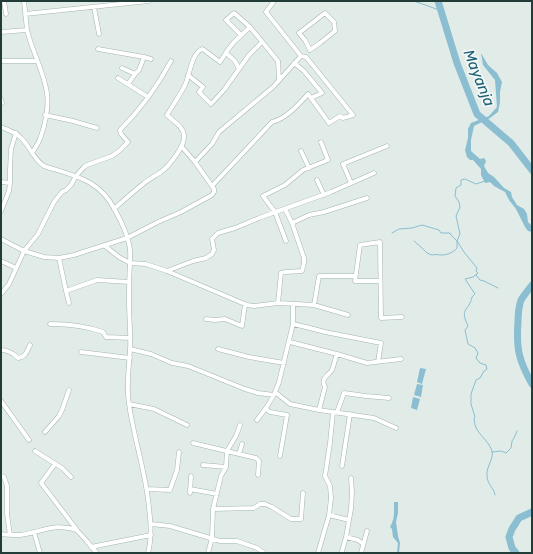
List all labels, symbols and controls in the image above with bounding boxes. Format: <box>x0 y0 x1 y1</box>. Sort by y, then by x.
water label: Mayanja <box>459 47 499 109</box>

